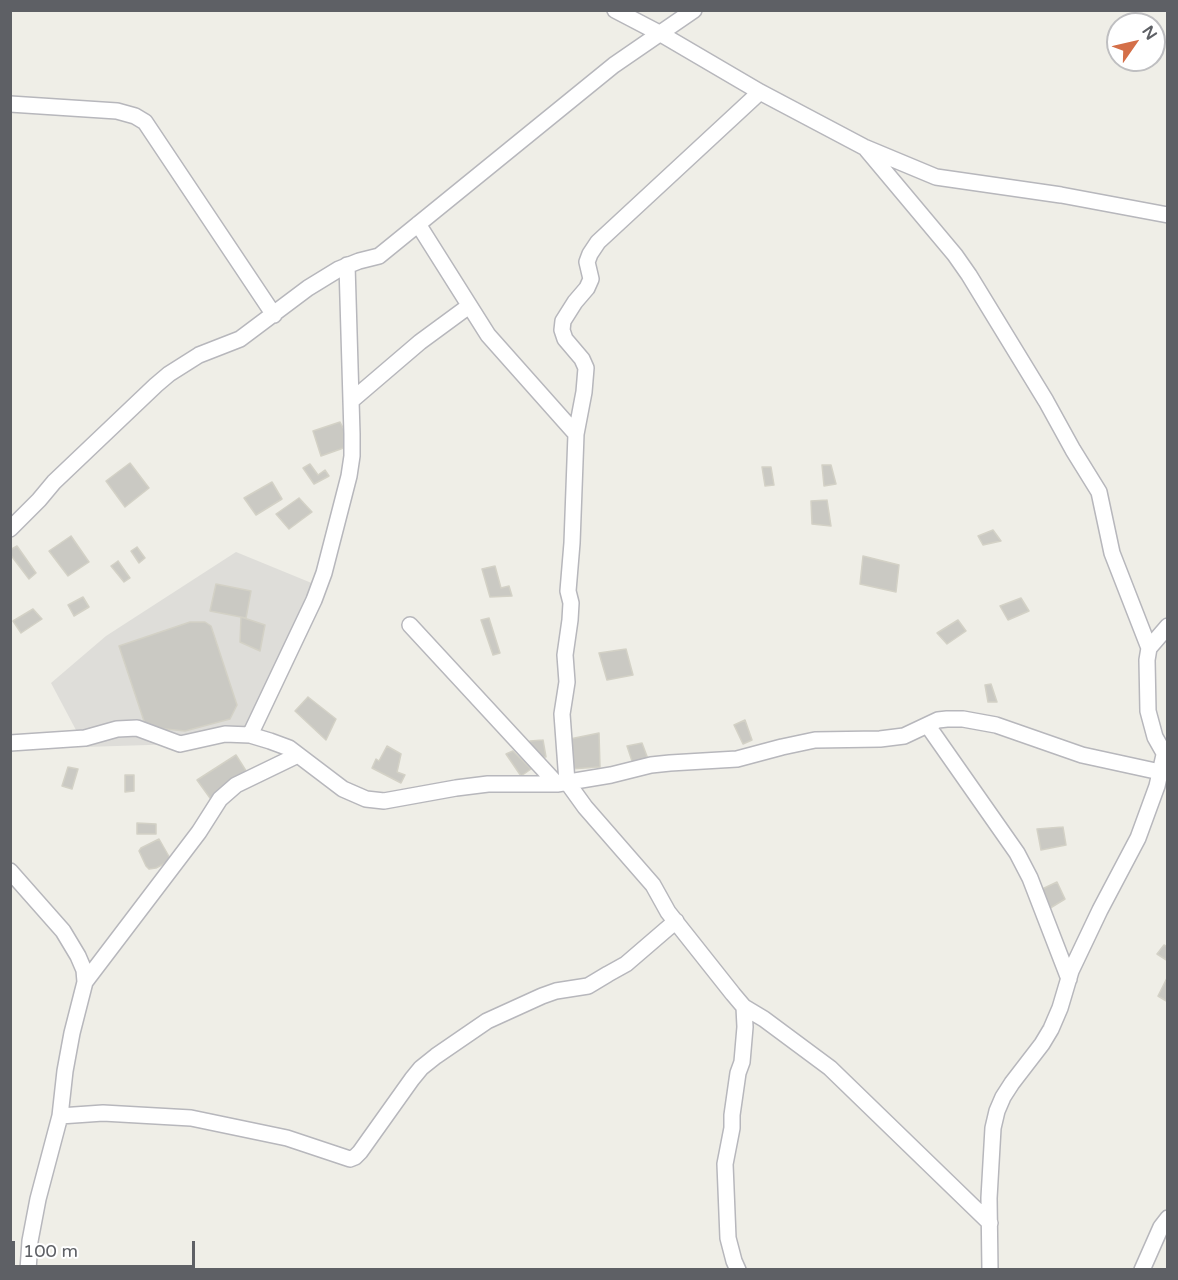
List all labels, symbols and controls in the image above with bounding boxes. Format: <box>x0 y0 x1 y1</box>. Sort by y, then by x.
north arrow <box>1106 12 1166 72</box>
text: N <box>1137 22 1161 44</box>
scale bar <box>15 1229 198 1267</box>
text: 100 m <box>23 1240 78 1262</box>

